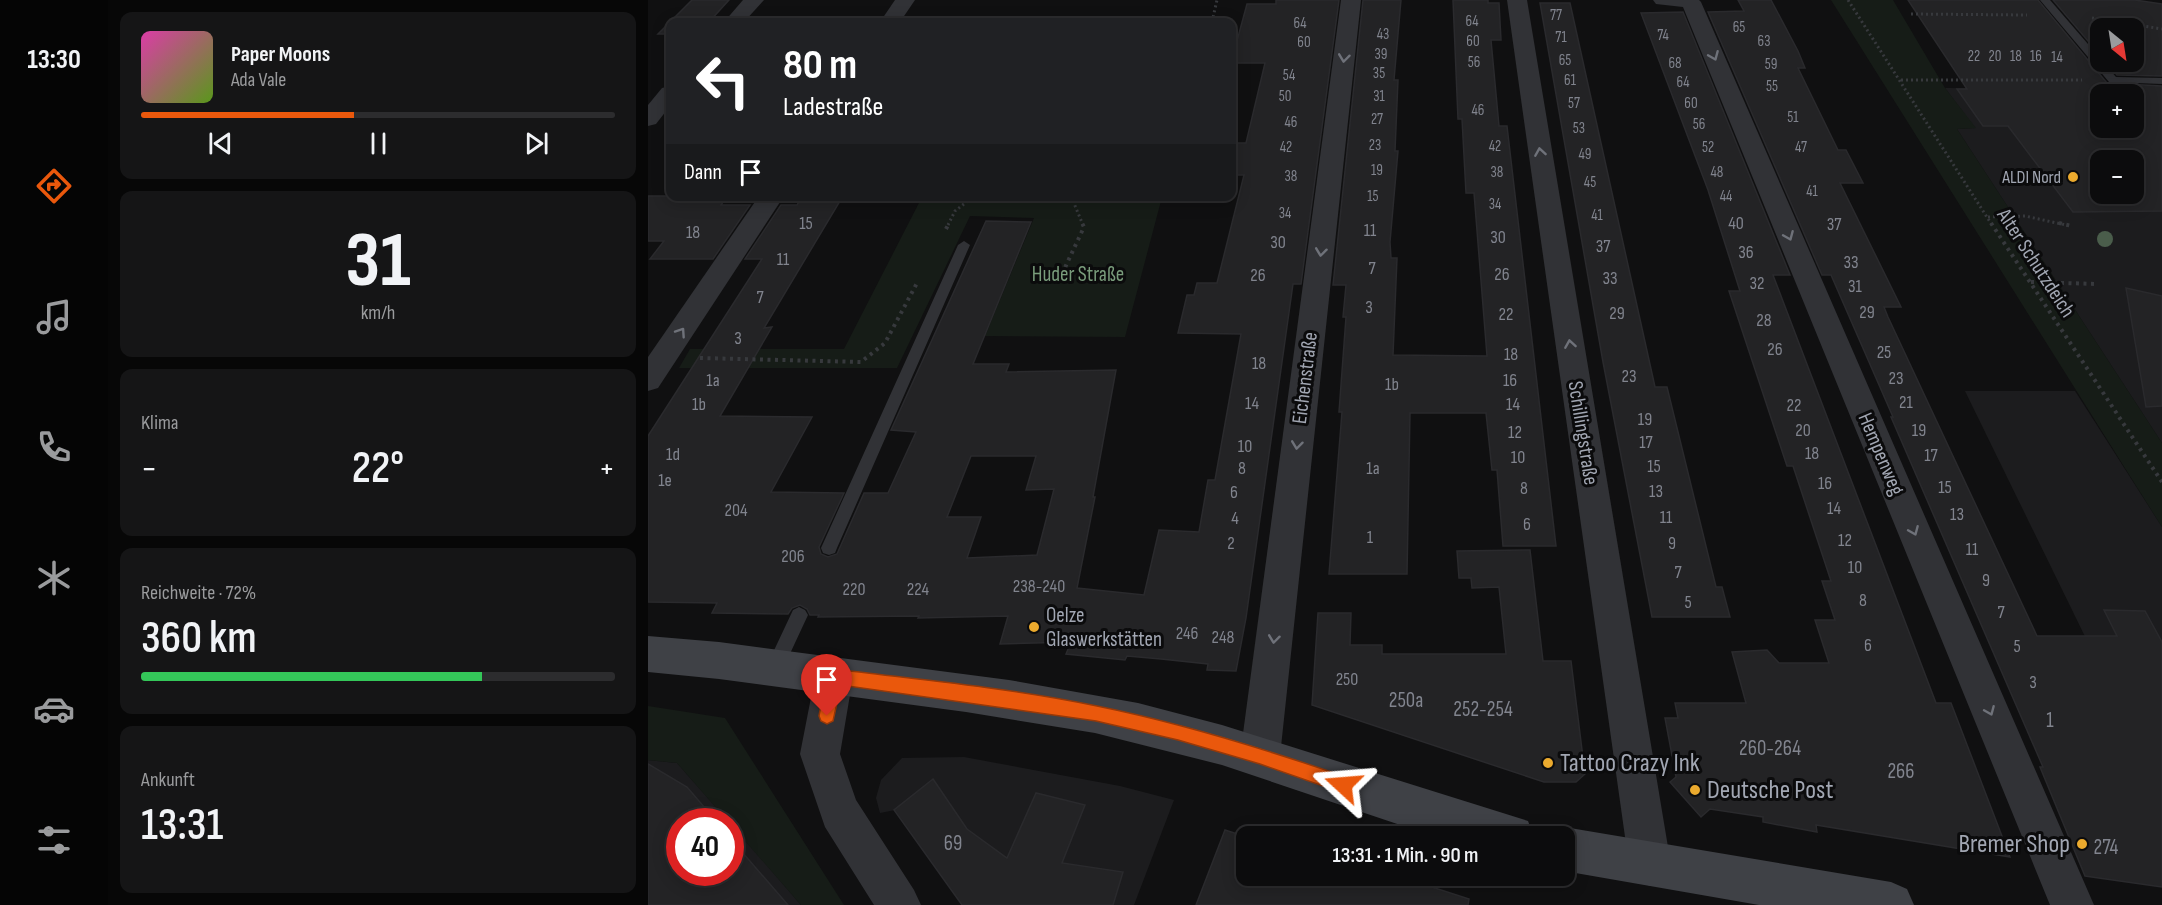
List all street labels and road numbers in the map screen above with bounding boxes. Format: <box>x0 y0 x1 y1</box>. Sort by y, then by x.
street label: Alter Schutzdeich <box>1991 203 2080 322</box>
street label: Eichenstraße <box>1287 331 1323 425</box>
street label: Schillingstraße <box>1562 379 1604 487</box>
street label: Hempenweg <box>1852 409 1910 499</box>

